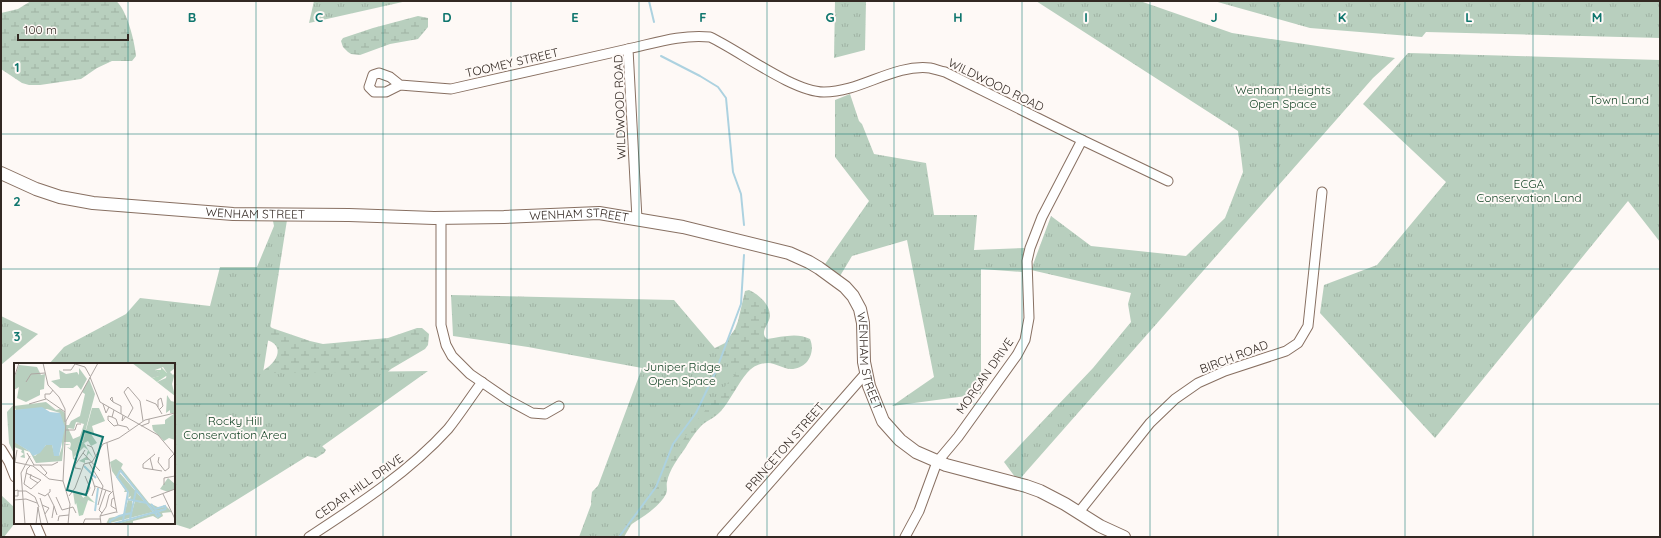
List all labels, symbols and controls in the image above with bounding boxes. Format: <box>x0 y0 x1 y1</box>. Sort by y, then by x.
text: B <box>188 9 196 25</box>
text: C <box>315 9 323 25</box>
text: D <box>442 9 452 25</box>
text: E <box>571 9 579 25</box>
text: F <box>699 9 707 25</box>
text: G <box>825 9 835 25</box>
text: H <box>953 9 963 25</box>
text: I <box>1084 9 1088 25</box>
text: J <box>1210 9 1218 25</box>
text: K <box>1338 9 1347 25</box>
text: L <box>1465 9 1473 25</box>
text: M <box>1592 9 1602 25</box>
scale bar <box>18 16 128 42</box>
text: 100 m <box>24 22 57 37</box>
street label: TOOMEY STREET <box>464 45 560 81</box>
street label: WILDWOOD ROAD <box>610 54 629 160</box>
street label: WILDWOOD ROAD <box>946 55 1047 114</box>
text: 1 <box>14 59 20 75</box>
park label: Wenham Heights Open Space <box>1235 82 1331 111</box>
park label: Town Land <box>1589 92 1649 107</box>
park label: ECGA Conservation Land <box>1476 176 1582 205</box>
text: 2 <box>13 193 21 209</box>
street label: WENHAM STREET <box>205 204 305 222</box>
street label: WENHAM STREET <box>529 205 630 225</box>
street label: WENHAM STREET <box>854 311 886 412</box>
text: 3 <box>14 328 21 344</box>
street label: MORGAN DRIVE <box>953 335 1017 417</box>
street label: BIRCH ROAD <box>1198 337 1270 376</box>
park label: Juniper Ridge Open Space <box>643 359 721 388</box>
inset map <box>14 363 175 524</box>
street label: PRINCETON STREET <box>742 399 827 494</box>
park label: Rocky Hill Conservation Area <box>183 413 287 442</box>
street label: CEDAR HILL DRIVE <box>312 450 406 523</box>

